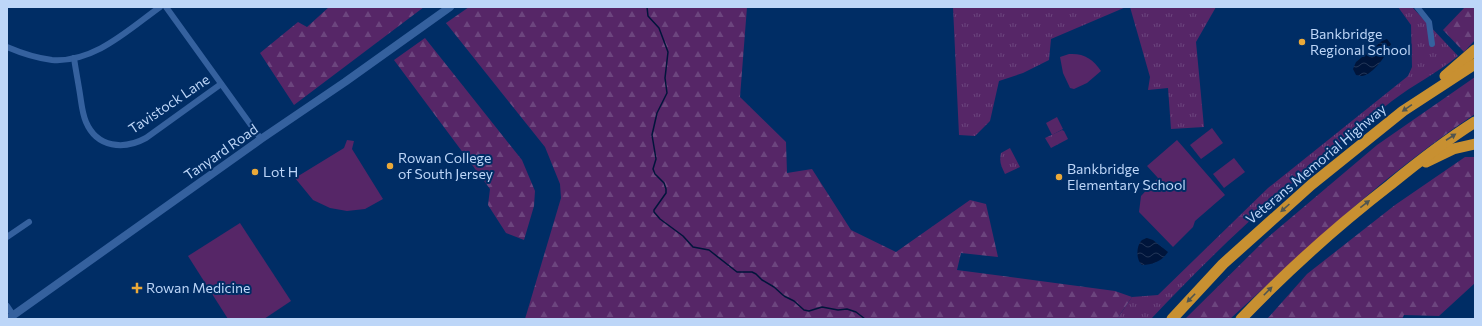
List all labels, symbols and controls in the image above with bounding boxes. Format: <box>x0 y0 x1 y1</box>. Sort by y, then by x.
place label: Bankbridge Regional School <box>1310 25 1411 58</box>
marker: Bankbridge Regional School <box>1297 37 1307 47</box>
street label: Tavistock Lane <box>125 70 212 137</box>
street label: Veterans Memorial Highway <box>1242 100 1389 227</box>
one-way arrow <box>1402 104 1413 112</box>
street label: Tanyard Road <box>181 120 261 183</box>
one-way arrow <box>1446 133 1457 141</box>
place label: Rowan College of South Jersey <box>398 149 493 182</box>
place label: Bankbridge Elementary School <box>1067 160 1186 193</box>
marker: Rowan College of South Jersey <box>385 161 395 171</box>
place label: Lot H <box>263 163 298 180</box>
marker: Lot H <box>250 167 260 177</box>
marker: Bankbridge Elementary School <box>1054 172 1064 182</box>
one-way arrow <box>1359 200 1370 209</box>
one-way arrow <box>1280 203 1290 213</box>
place label: Rowan Medicine <box>146 279 251 296</box>
marker: Rowan Medicine <box>131 282 143 294</box>
one-way arrow <box>1263 286 1273 296</box>
one-way arrow <box>1186 293 1196 303</box>

